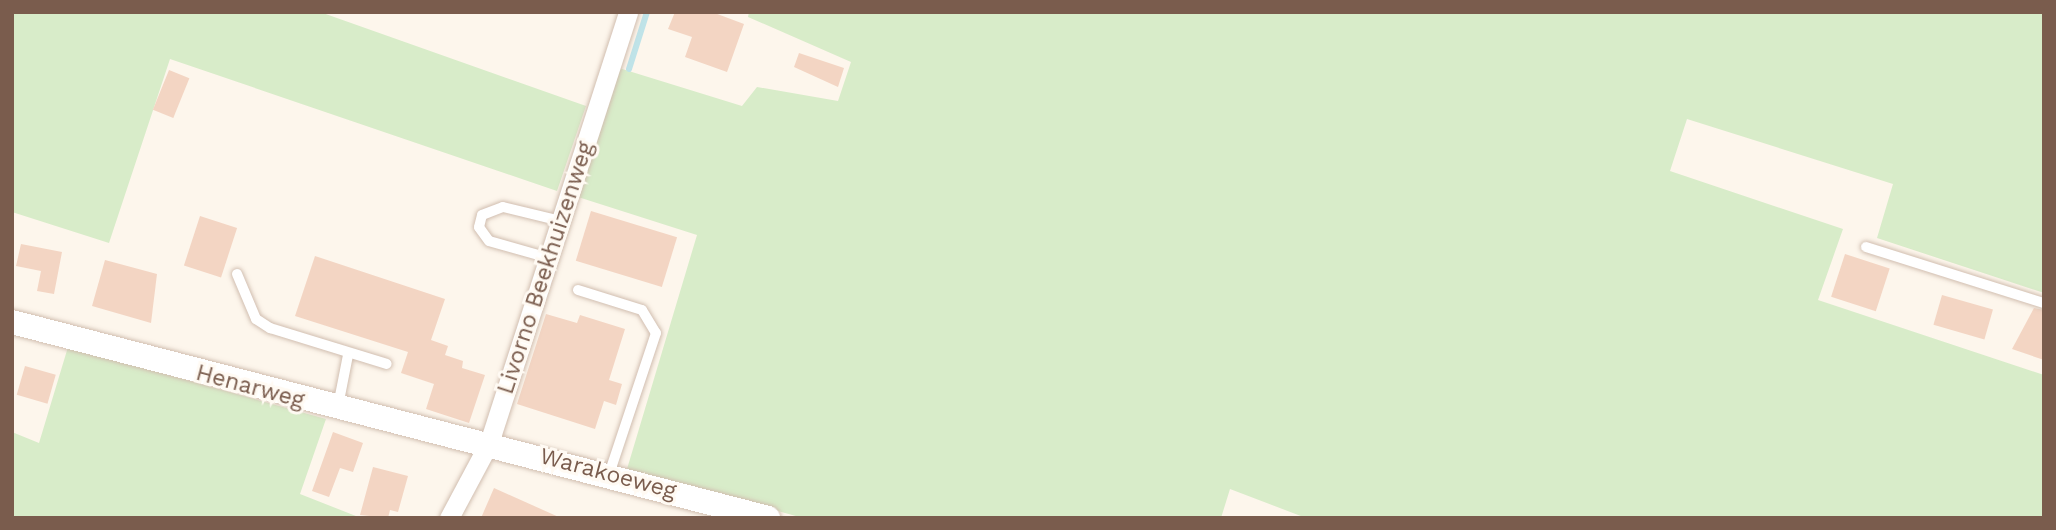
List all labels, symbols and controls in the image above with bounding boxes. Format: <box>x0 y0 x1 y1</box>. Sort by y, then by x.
street label: Livorno Beekhuizenweg <box>492 138 600 398</box>
street label: Henarweg <box>193 359 307 415</box>
street label: Warakoeweg <box>537 443 679 505</box>

